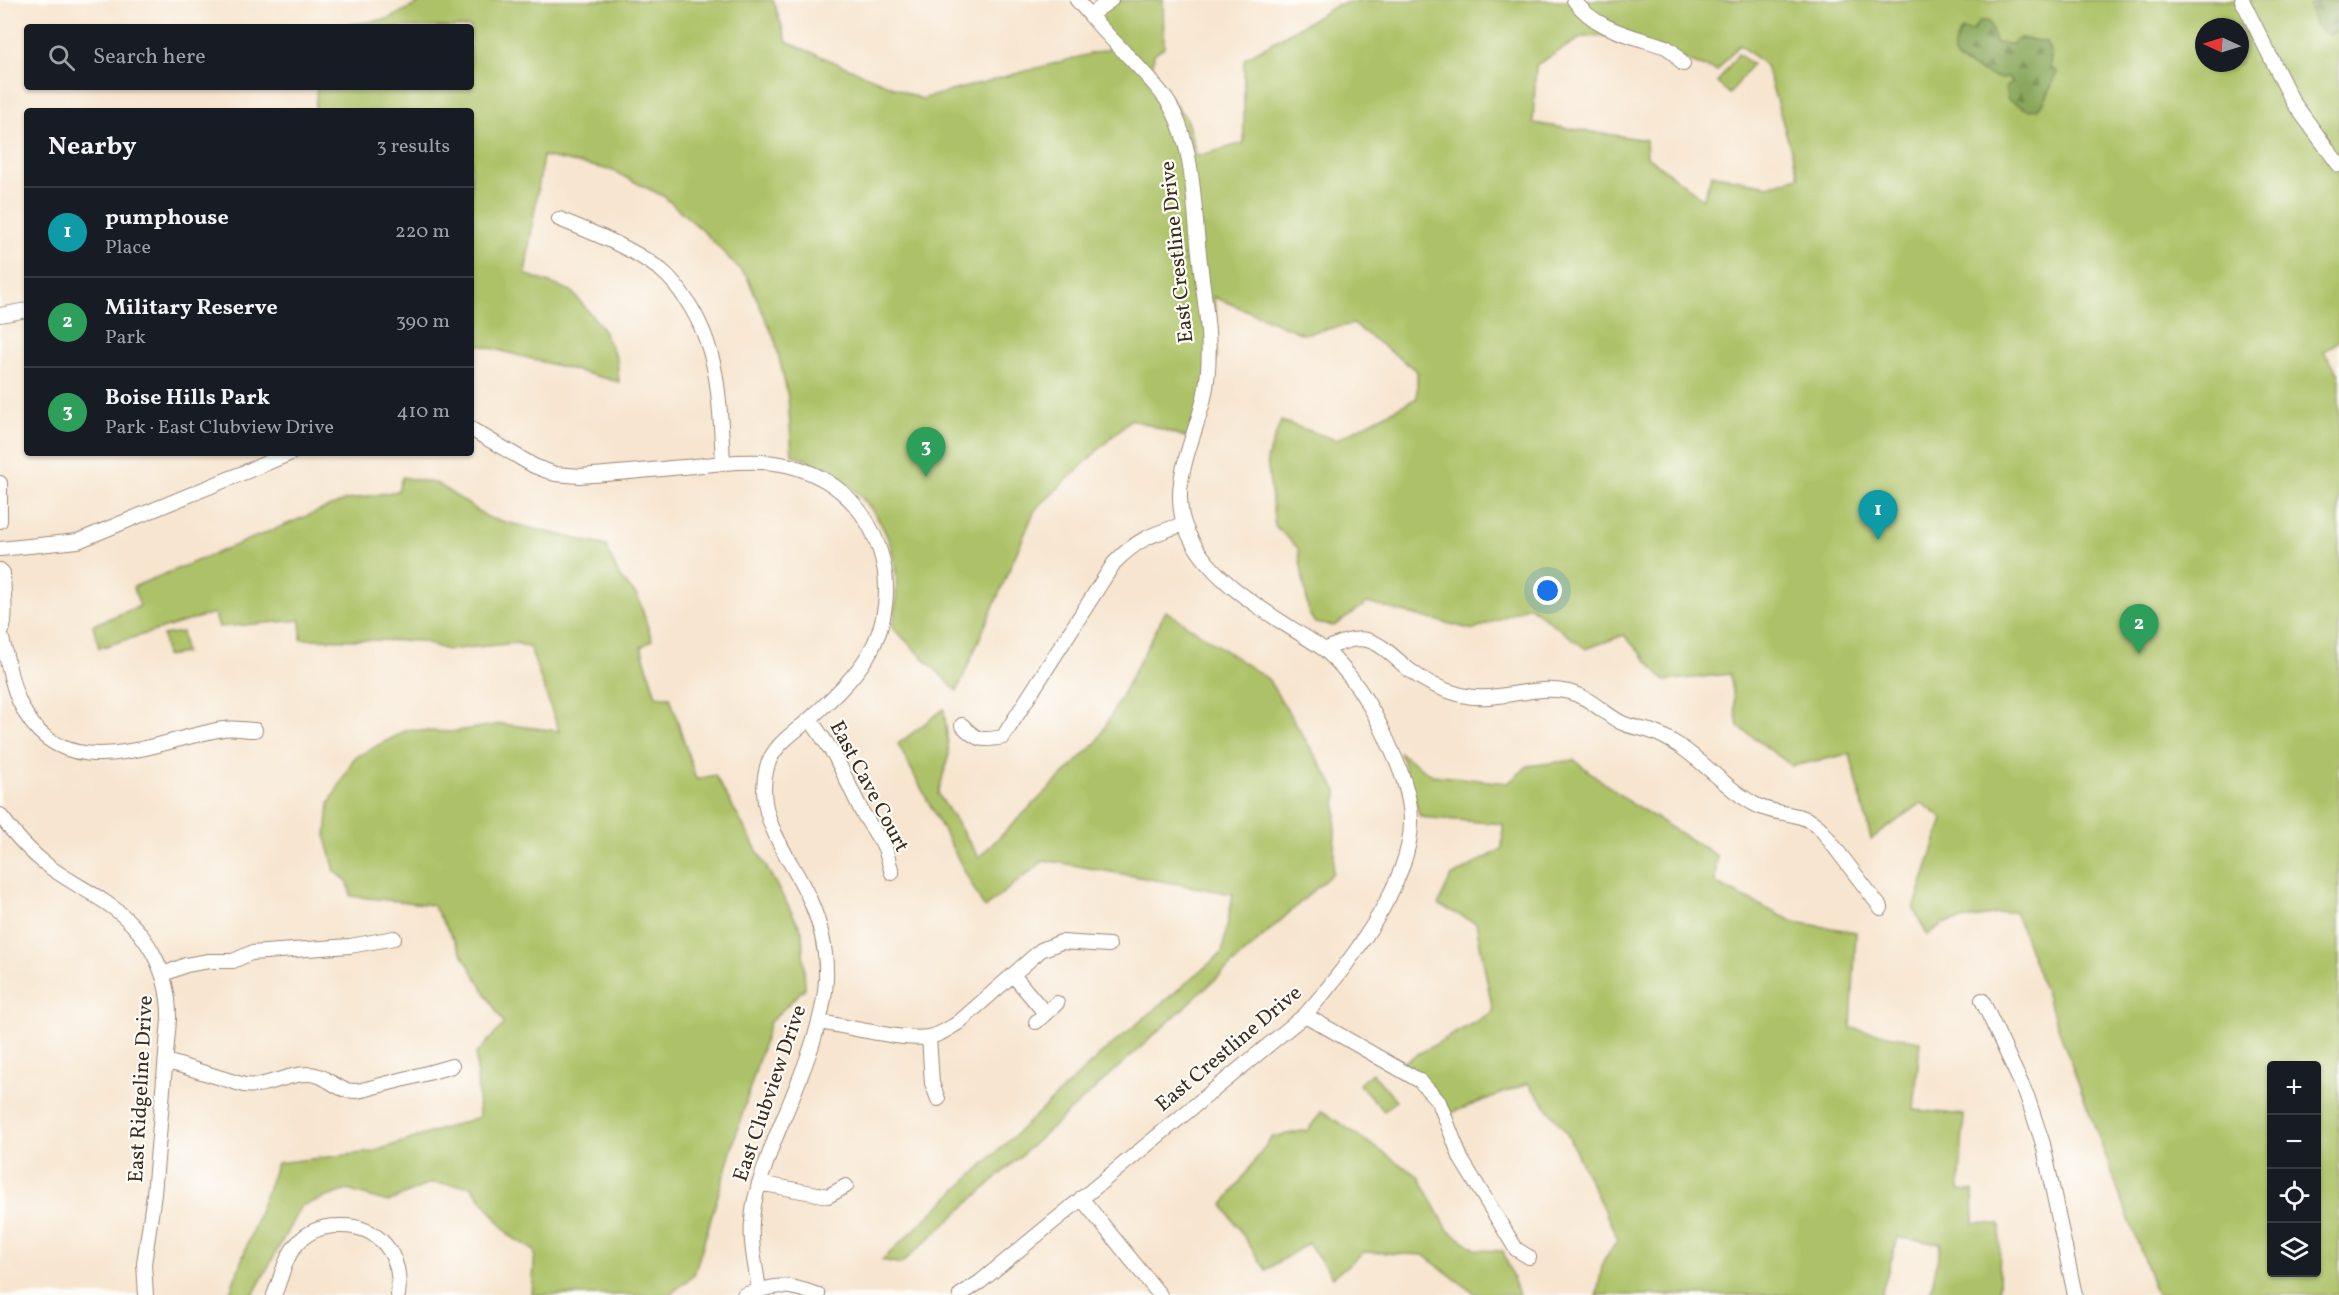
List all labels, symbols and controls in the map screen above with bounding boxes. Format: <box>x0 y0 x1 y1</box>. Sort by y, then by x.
north arrow <box>2195 18 2249 72</box>
search box <box>24 24 474 90</box>
icon: search <box>45 41 78 74</box>
text: Search here <box>93 42 206 73</box>
text: Nearby <box>48 129 137 165</box>
text: 3 results <box>376 133 450 161</box>
street label: East Crestline Drive <box>1154 159 1201 344</box>
text: pumphouse <box>105 203 229 234</box>
text: 1 <box>63 218 72 246</box>
text: 220 m <box>395 218 450 246</box>
text: Place <box>105 234 151 262</box>
text: Military Reserve <box>105 293 278 324</box>
text: 2 <box>62 308 73 336</box>
text: 390 m <box>396 308 450 336</box>
text: Park <box>105 324 146 352</box>
text: Boise Hills Park <box>105 383 270 414</box>
text: 3 <box>62 398 73 426</box>
text: 410 m <box>397 398 450 426</box>
text: Park · East Clubview Drive <box>105 414 334 442</box>
pin: 3 <box>906 428 946 477</box>
pin: 1 <box>1858 490 1898 540</box>
your location <box>1533 576 1562 605</box>
pin: 2 <box>2120 604 2158 654</box>
street label: East Cave Court <box>822 716 916 858</box>
street label: East Crestline Drive <box>1150 979 1308 1119</box>
street label: East Ridgeline Drive <box>122 995 161 1183</box>
street label: East Clubview Drive <box>727 1001 814 1186</box>
map controls <box>2267 1061 2321 1277</box>
button: + <box>2267 1061 2321 1115</box>
button: − <box>2267 1115 2321 1169</box>
button: locate <box>2267 1169 2321 1223</box>
button: layers <box>2267 1223 2321 1277</box>

